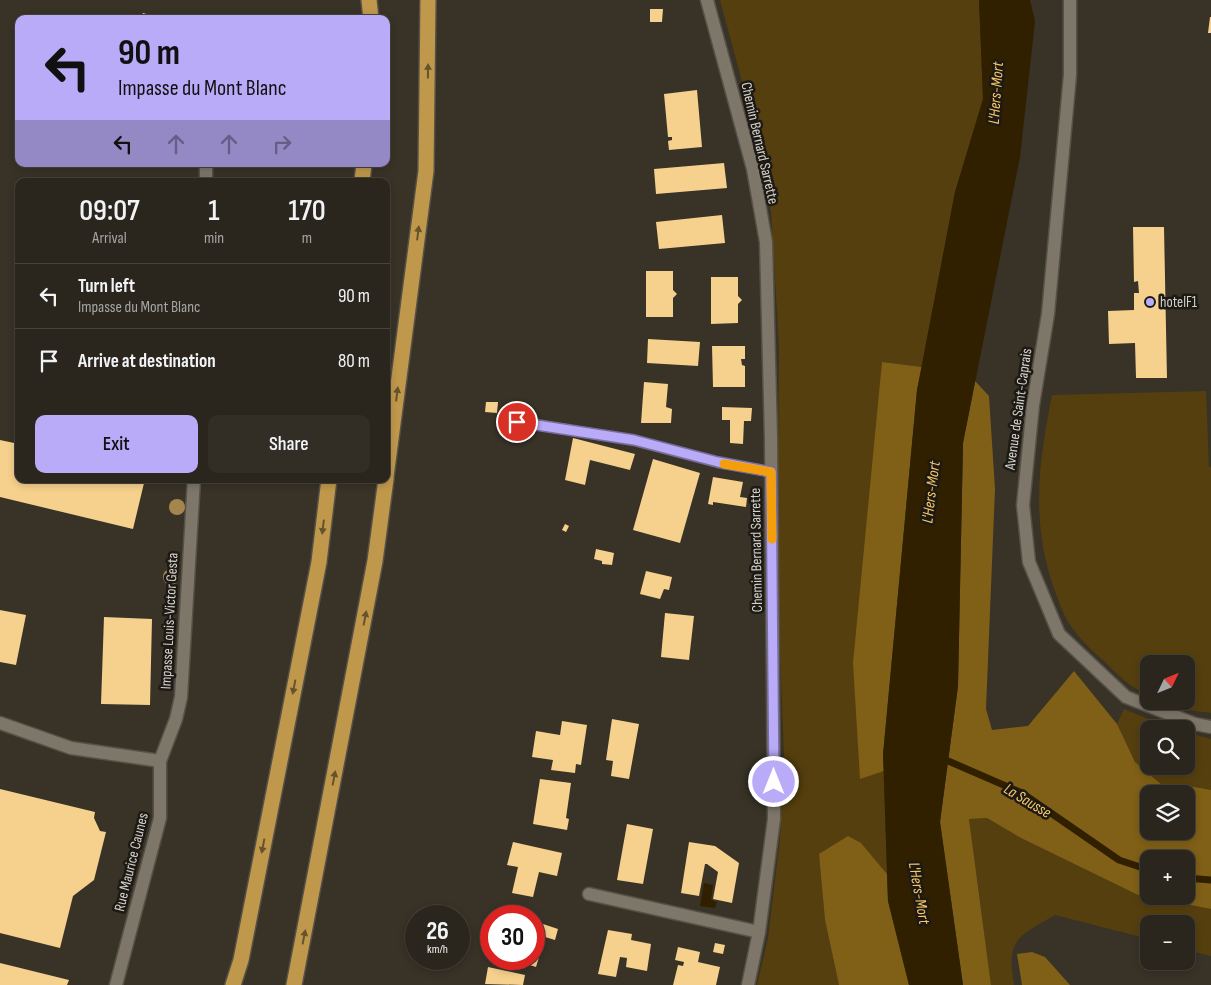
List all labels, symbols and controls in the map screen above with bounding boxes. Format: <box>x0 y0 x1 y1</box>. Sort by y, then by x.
text: 90 m <box>118 32 180 75</box>
icon: left <box>35 35 100 100</box>
water label: L'Hers-Mort <box>985 60 1008 125</box>
one-way arrow <box>424 63 432 79</box>
text: Impasse du Mont Blanc <box>118 75 286 102</box>
street label: Chemin Bernard Sarrette <box>736 80 783 206</box>
icon: left <box>109 130 137 158</box>
icon: ahead <box>162 130 190 158</box>
icon: ahead <box>215 130 243 158</box>
icon: right <box>268 130 296 158</box>
text: 09:07 <box>79 193 140 229</box>
text: 1 <box>208 193 220 229</box>
text: 170 <box>288 193 326 229</box>
one-way arrow <box>414 225 422 241</box>
text: Arrival <box>92 229 127 248</box>
text: min <box>204 229 224 248</box>
text: m <box>302 229 312 248</box>
text: Turn left <box>78 275 135 298</box>
icon: left <box>35 282 63 310</box>
text: 90 m <box>338 285 370 308</box>
place label: hotelF1 <box>1160 293 1198 312</box>
marker: hotelF1 <box>1144 296 1156 308</box>
text: Impasse du Mont Blanc <box>78 298 201 317</box>
icon: arrive <box>35 347 63 375</box>
street label: Avenue de Saint-Caprais <box>1000 347 1036 472</box>
text: Arrive at destination <box>78 350 216 373</box>
text: 80 m <box>338 350 370 373</box>
one-way arrow <box>393 386 401 402</box>
pin <box>496 401 538 443</box>
icon: arrive <box>503 408 531 436</box>
button: Exit <box>35 415 198 473</box>
button: Share <box>208 415 370 473</box>
water label: L'Hers-Mort <box>918 459 945 524</box>
street label: Chemin Bernard Sarrette <box>746 488 767 612</box>
one-way arrow <box>319 519 327 535</box>
street label: Impasse Louis-Victor Gesta <box>156 552 183 690</box>
one-way arrow <box>361 610 369 626</box>
north arrow <box>1140 655 1195 710</box>
map controls <box>1140 655 1195 970</box>
one-way arrow <box>290 679 298 695</box>
button: search <box>1140 720 1195 775</box>
position arrow <box>747 755 799 807</box>
one-way arrow <box>331 769 339 785</box>
water label: La Sausse <box>1000 780 1054 823</box>
button: layers <box>1140 785 1195 840</box>
street label: Rue Maurice Caunes <box>110 811 153 913</box>
one-way arrow <box>259 839 267 854</box>
button: + <box>1140 850 1195 905</box>
water label: L'Hers-Mort <box>904 861 934 927</box>
speed limit sign: 30 <box>480 905 545 970</box>
button: − <box>1140 915 1195 970</box>
text: 26 <box>426 916 449 947</box>
one-way arrow <box>301 929 309 945</box>
text: km/h <box>427 942 448 957</box>

